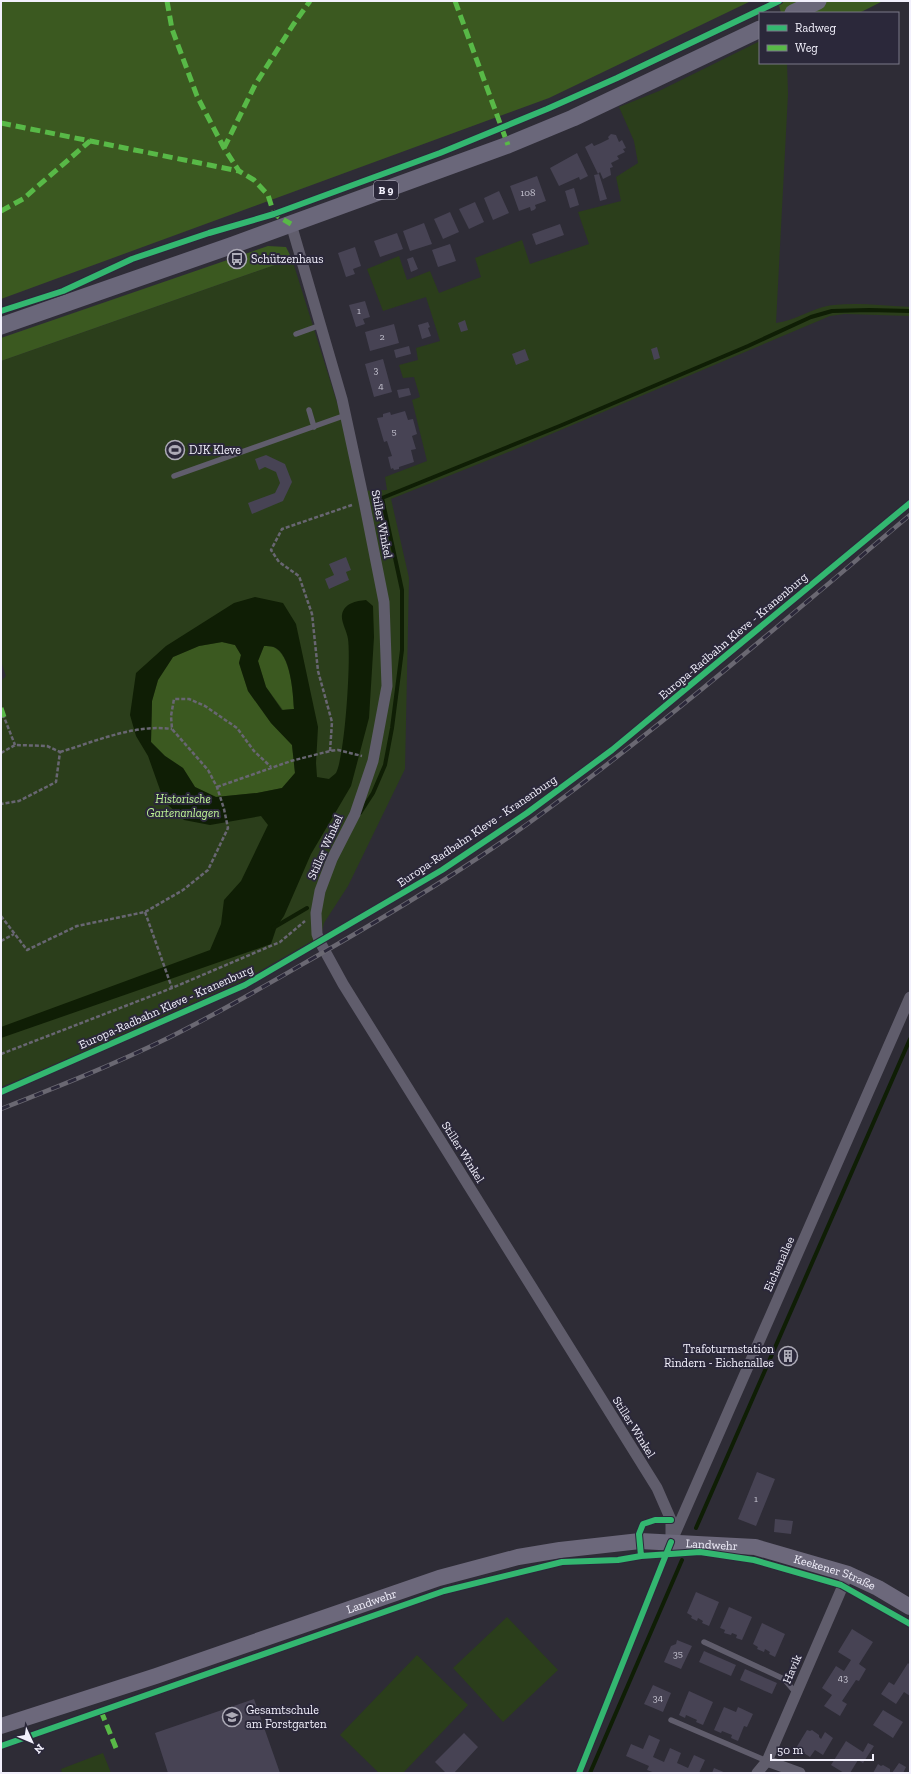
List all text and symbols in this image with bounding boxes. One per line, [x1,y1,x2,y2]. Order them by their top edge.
legend [759,12,899,64]
text: Radweg [795,21,836,35]
text: Weg [795,41,818,55]
road number: B 9 [374,181,398,199]
house number: 108 [521,187,536,199]
bus stop icon: Schützenhaus [226,248,248,270]
place label: Schützenhaus [251,252,323,266]
house number: 1 [357,305,361,317]
house number: 2 [379,331,385,343]
house number: 3 [374,364,379,376]
house number: 4 [378,380,384,392]
house number: 5 [391,426,397,438]
sports icon: DJK Kleve [164,439,186,461]
place label: DJK Kleve [189,443,241,457]
street label: Stiller Winkel [368,489,396,559]
street label: Europa-Radbahn Kleve - Kranenburg [656,569,810,702]
street label: Europa-Radbahn Kleve - Kranenburg [394,772,560,890]
park label: Historische Gartenanlagen [147,792,219,820]
street label: Stiller Winkel [304,812,346,882]
street label: Europa-Radbahn Kleve - Kranenburg [77,962,256,1052]
street label: Stiller Winkel [439,1119,487,1185]
street label: Eichenallee [761,1234,797,1294]
place label: Trafoturmstation Rindern - Eichenallee [664,1342,774,1370]
building icon: Trafoturmstation Rindern - Eichenallee [777,1345,799,1367]
street label: Stiller Winkel [610,1394,658,1460]
house number: 1 [754,1493,758,1505]
street label: Landwehr [685,1536,738,1553]
street label: Keekener Straße [792,1552,878,1593]
street label: Landwehr [345,1586,399,1617]
house number: 35 [673,1648,683,1660]
street label: Havik [780,1652,805,1686]
house number: 43 [838,1672,848,1684]
house number: 34 [653,1692,664,1704]
place label: Gesamtschule am Forstgarten [246,1703,327,1731]
school or university icon: Gesamtschule am Forstgarten [221,1706,243,1728]
north arrow [12,1722,52,1762]
scale bar [771,1736,873,1762]
text: N [31,1741,46,1757]
text: 50 m [777,1743,804,1757]

